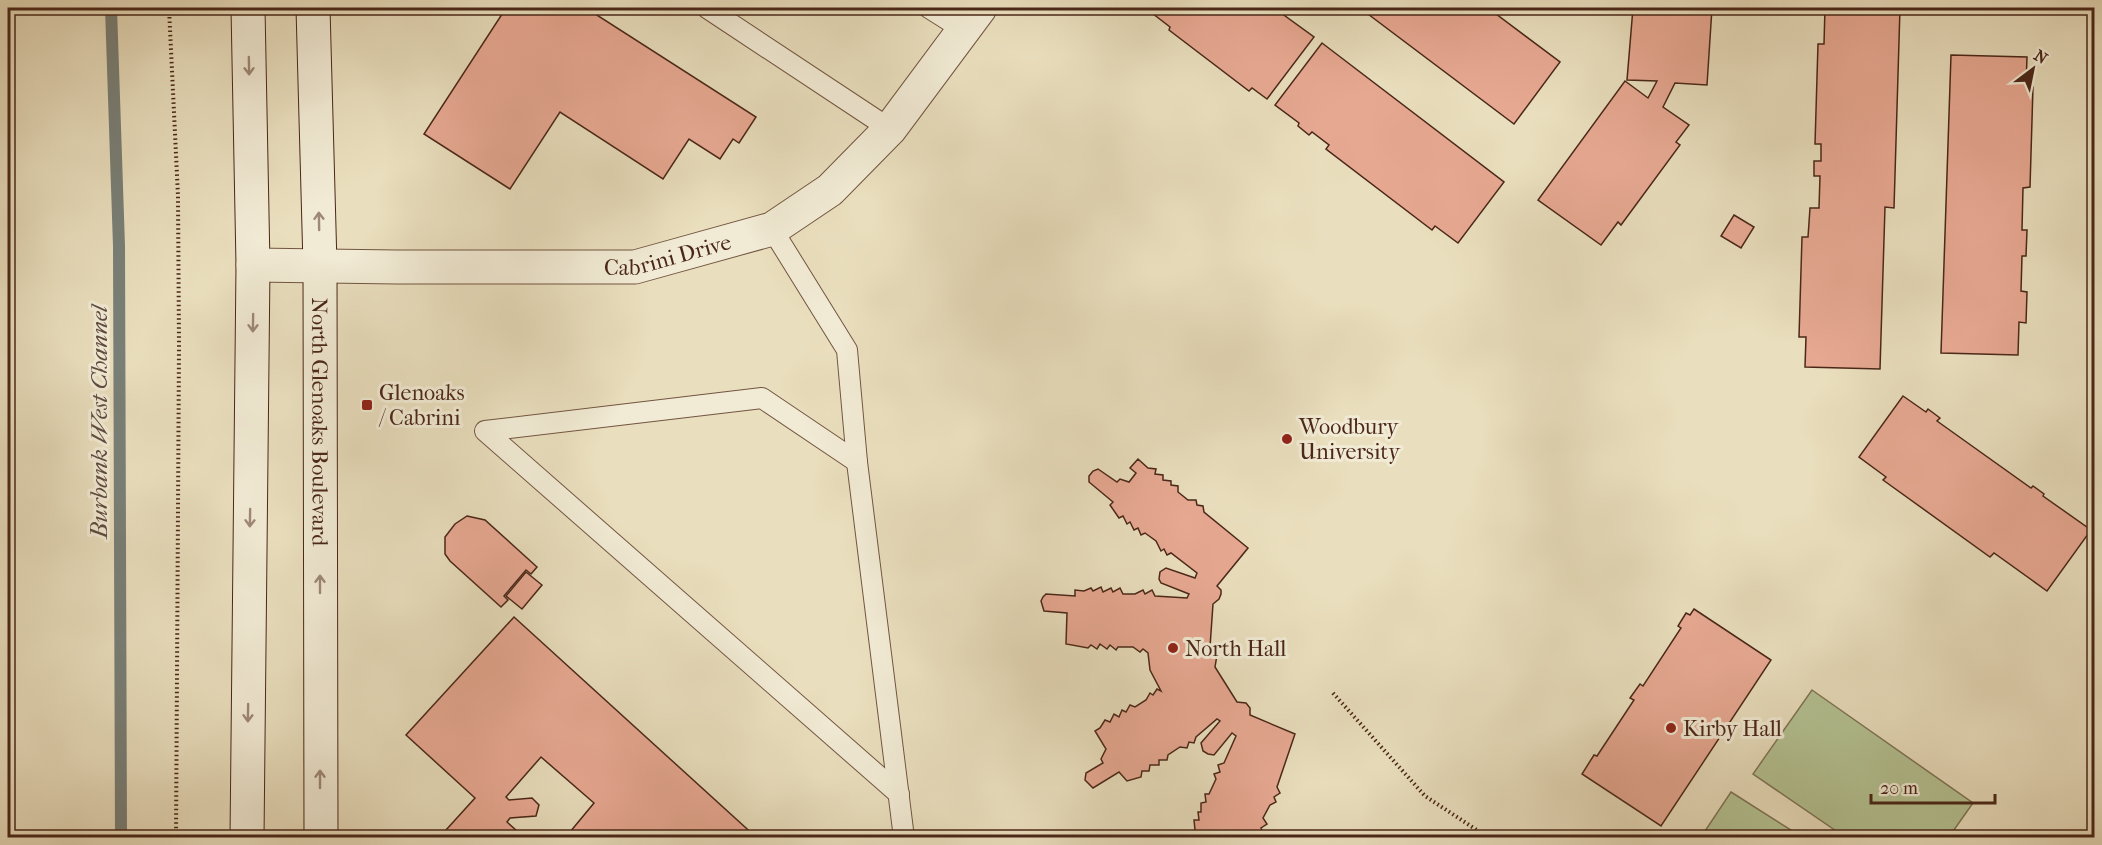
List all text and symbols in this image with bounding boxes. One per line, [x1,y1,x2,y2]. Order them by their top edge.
north arrow [2003,39,2063,99]
text: N [2031,45,2052,68]
one-way arrow [243,55,255,75]
one-way arrow [313,212,325,232]
street label: Cabrini Drive [604,229,734,281]
street label: North Glenoaks Boulevard [306,298,332,547]
water label: Burbank West Channel [85,302,113,540]
one-way arrow [247,313,258,333]
place label: Glenoaks / Cabrini [378,380,465,431]
marker: Glenoaks / Cabrini [360,398,374,412]
place label: Woodbury University [1298,414,1401,465]
marker: Woodbury University [1280,432,1294,446]
one-way arrow [245,508,256,528]
one-way arrow [314,575,326,595]
place label: North Hall [1185,636,1286,662]
marker: North Hall [1166,641,1180,655]
one-way arrow [243,703,254,723]
place label: Kirby Hall [1683,716,1782,742]
marker: Kirby Hall [1664,721,1678,735]
scale bar [1871,767,1996,805]
one-way arrow [314,770,326,790]
text: 20 m [1880,778,1918,799]

